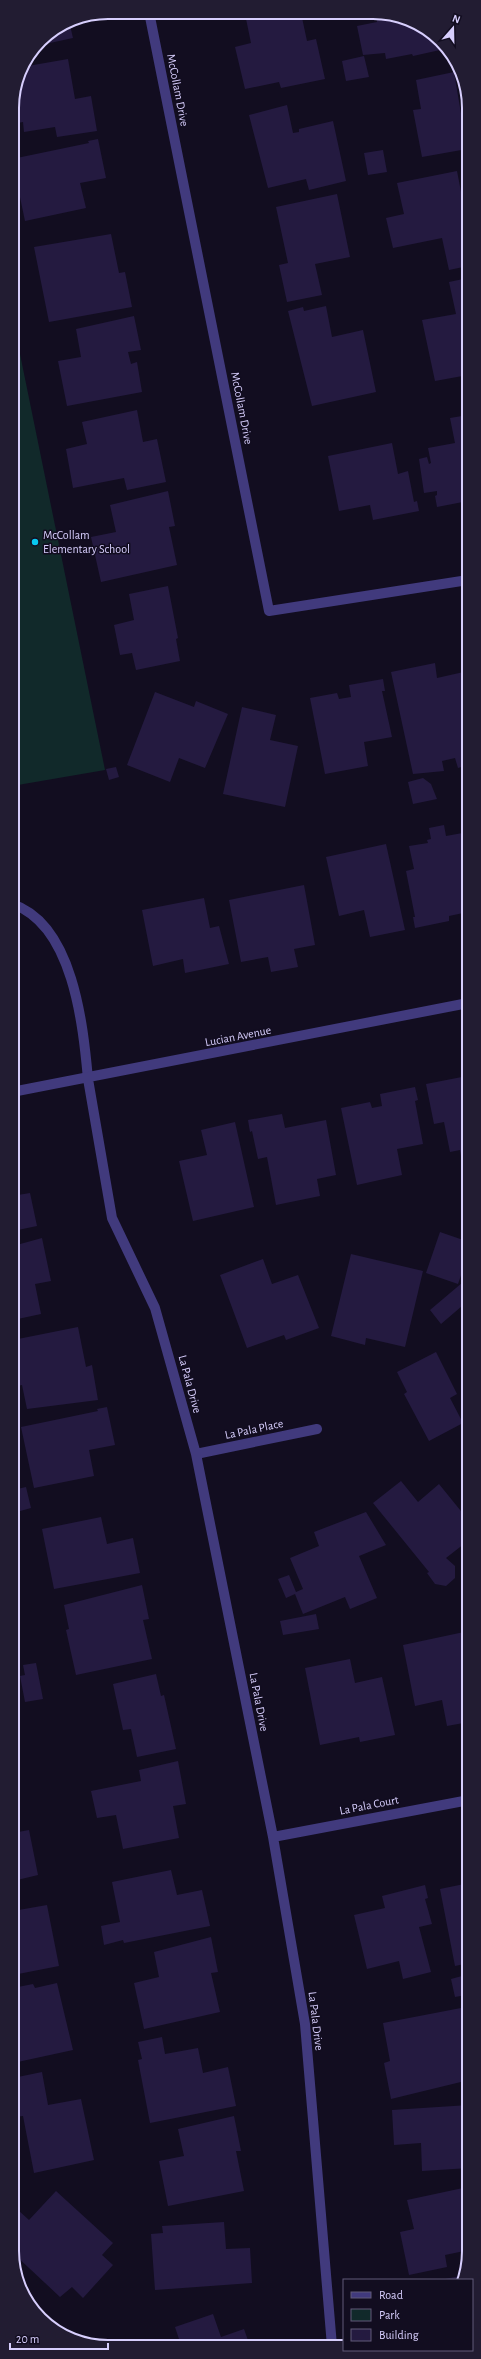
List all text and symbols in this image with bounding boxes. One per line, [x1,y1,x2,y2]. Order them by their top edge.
north arrow [433,8,473,48]
text: N [451,13,462,26]
street label: McCollam Drive [165,53,191,127]
street label: McCollam Drive [229,371,255,445]
place label: McCollam Elementary School [43,529,130,556]
marker: McCollam Elementary School [30,537,40,547]
street label: Lucian Avenue [204,1024,272,1048]
street label: La Pala Drive [177,1354,203,1414]
street label: La Pala Place [224,1417,284,1441]
street label: La Pala Drive [247,1672,271,1732]
street label: La Pala Court [338,1793,400,1817]
street label: La Pala Drive [306,1991,326,2051]
legend [343,2279,473,2351]
text: Road [379,2289,403,2301]
text: Park [379,2309,400,2321]
scale bar [10,2325,108,2351]
text: Building [379,2329,419,2341]
text: 20 m [16,2333,39,2345]

